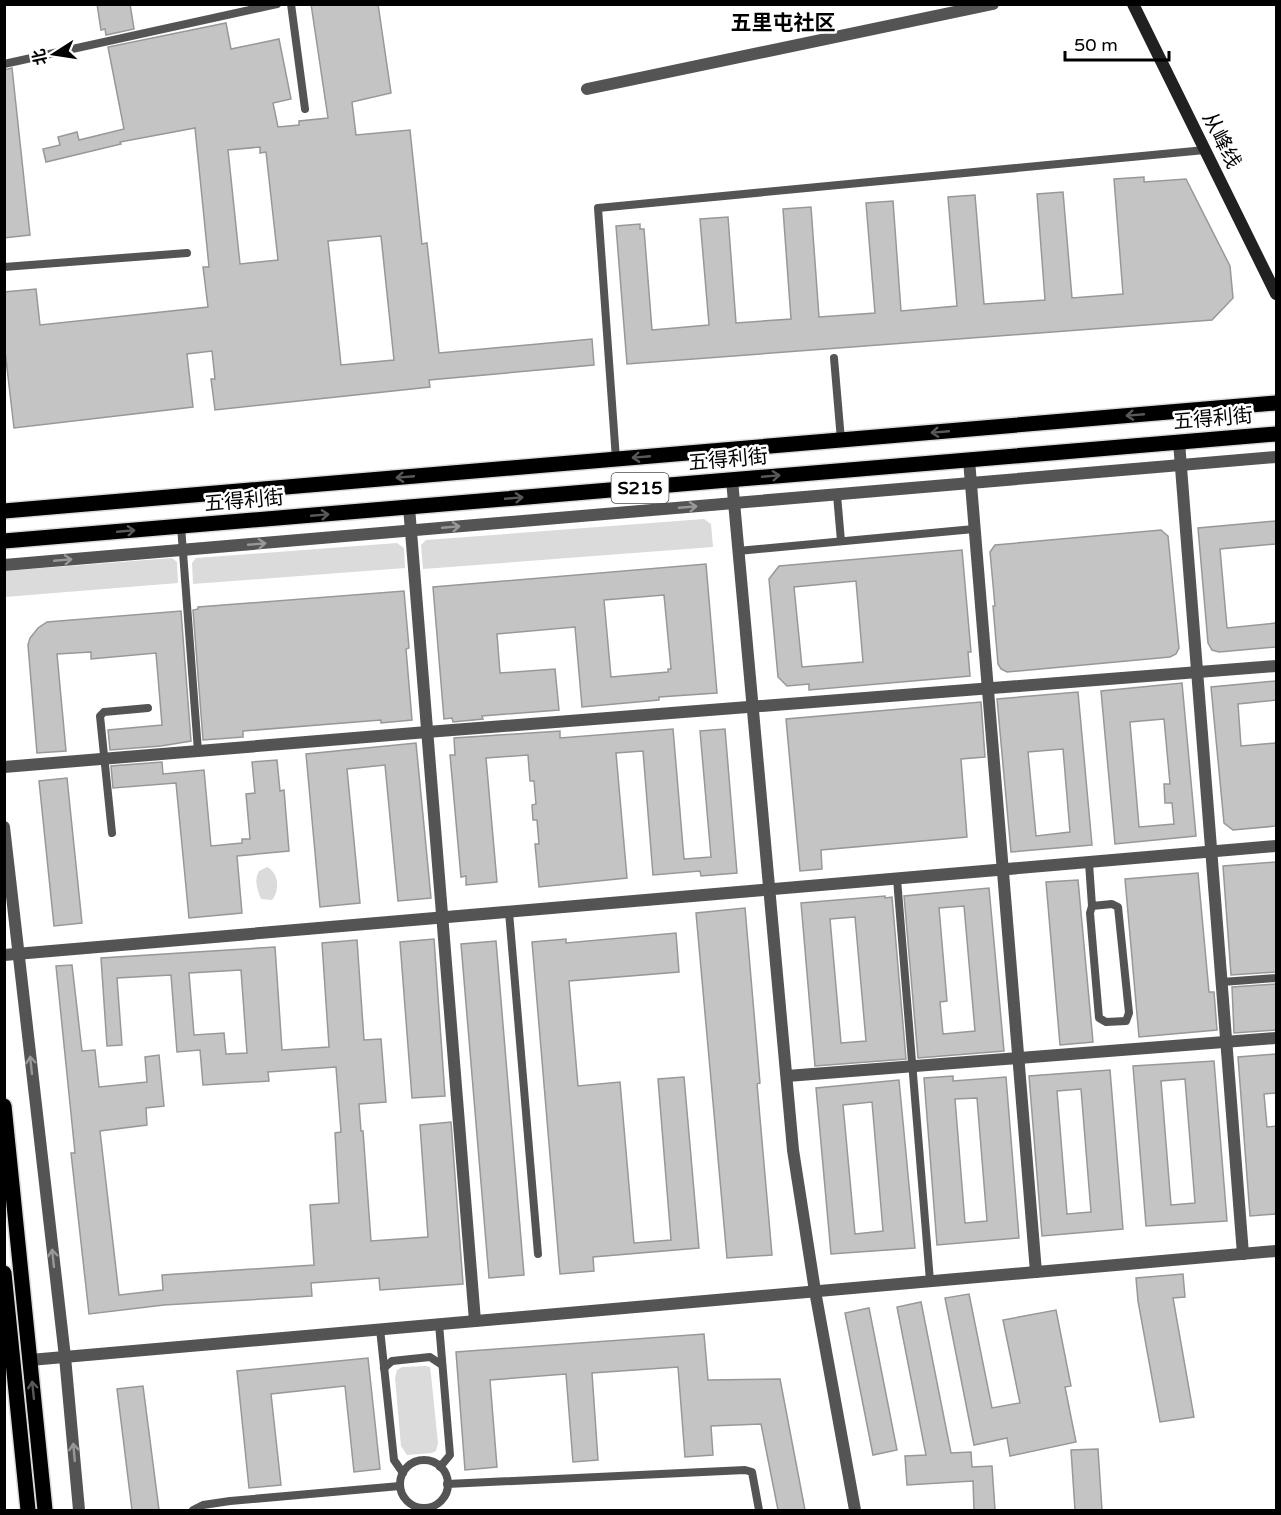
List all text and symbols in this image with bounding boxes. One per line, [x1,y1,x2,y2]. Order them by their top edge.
district label: 五里屯社区 [731,11,836,36]
north arrow [24,24,84,84]
scale bar [1065,24,1168,62]
text: 50 m [1074,34,1118,56]
text: 北 [29,47,52,67]
street label: 从峰线 [1197,108,1245,173]
street label: 五得利街 [1172,404,1254,434]
one-way arrow [1125,410,1145,421]
one-way arrow [931,426,951,437]
street label: 五得利街 [687,445,769,475]
one-way arrow [632,452,652,463]
one-way arrow [761,471,781,482]
one-way arrow [396,472,416,483]
road number: S215 [612,473,668,503]
street label: 五得利街 [203,486,285,516]
one-way arrow [504,492,524,503]
one-way arrow [677,502,697,513]
one-way arrow [309,509,329,520]
one-way arrow [441,521,461,532]
one-way arrow [115,525,135,536]
one-way arrow [247,538,267,549]
one-way arrow [52,554,72,565]
one-way arrow [26,1055,37,1075]
one-way arrow [48,1249,59,1269]
one-way arrow [27,1380,38,1400]
one-way arrow [68,1443,79,1463]

